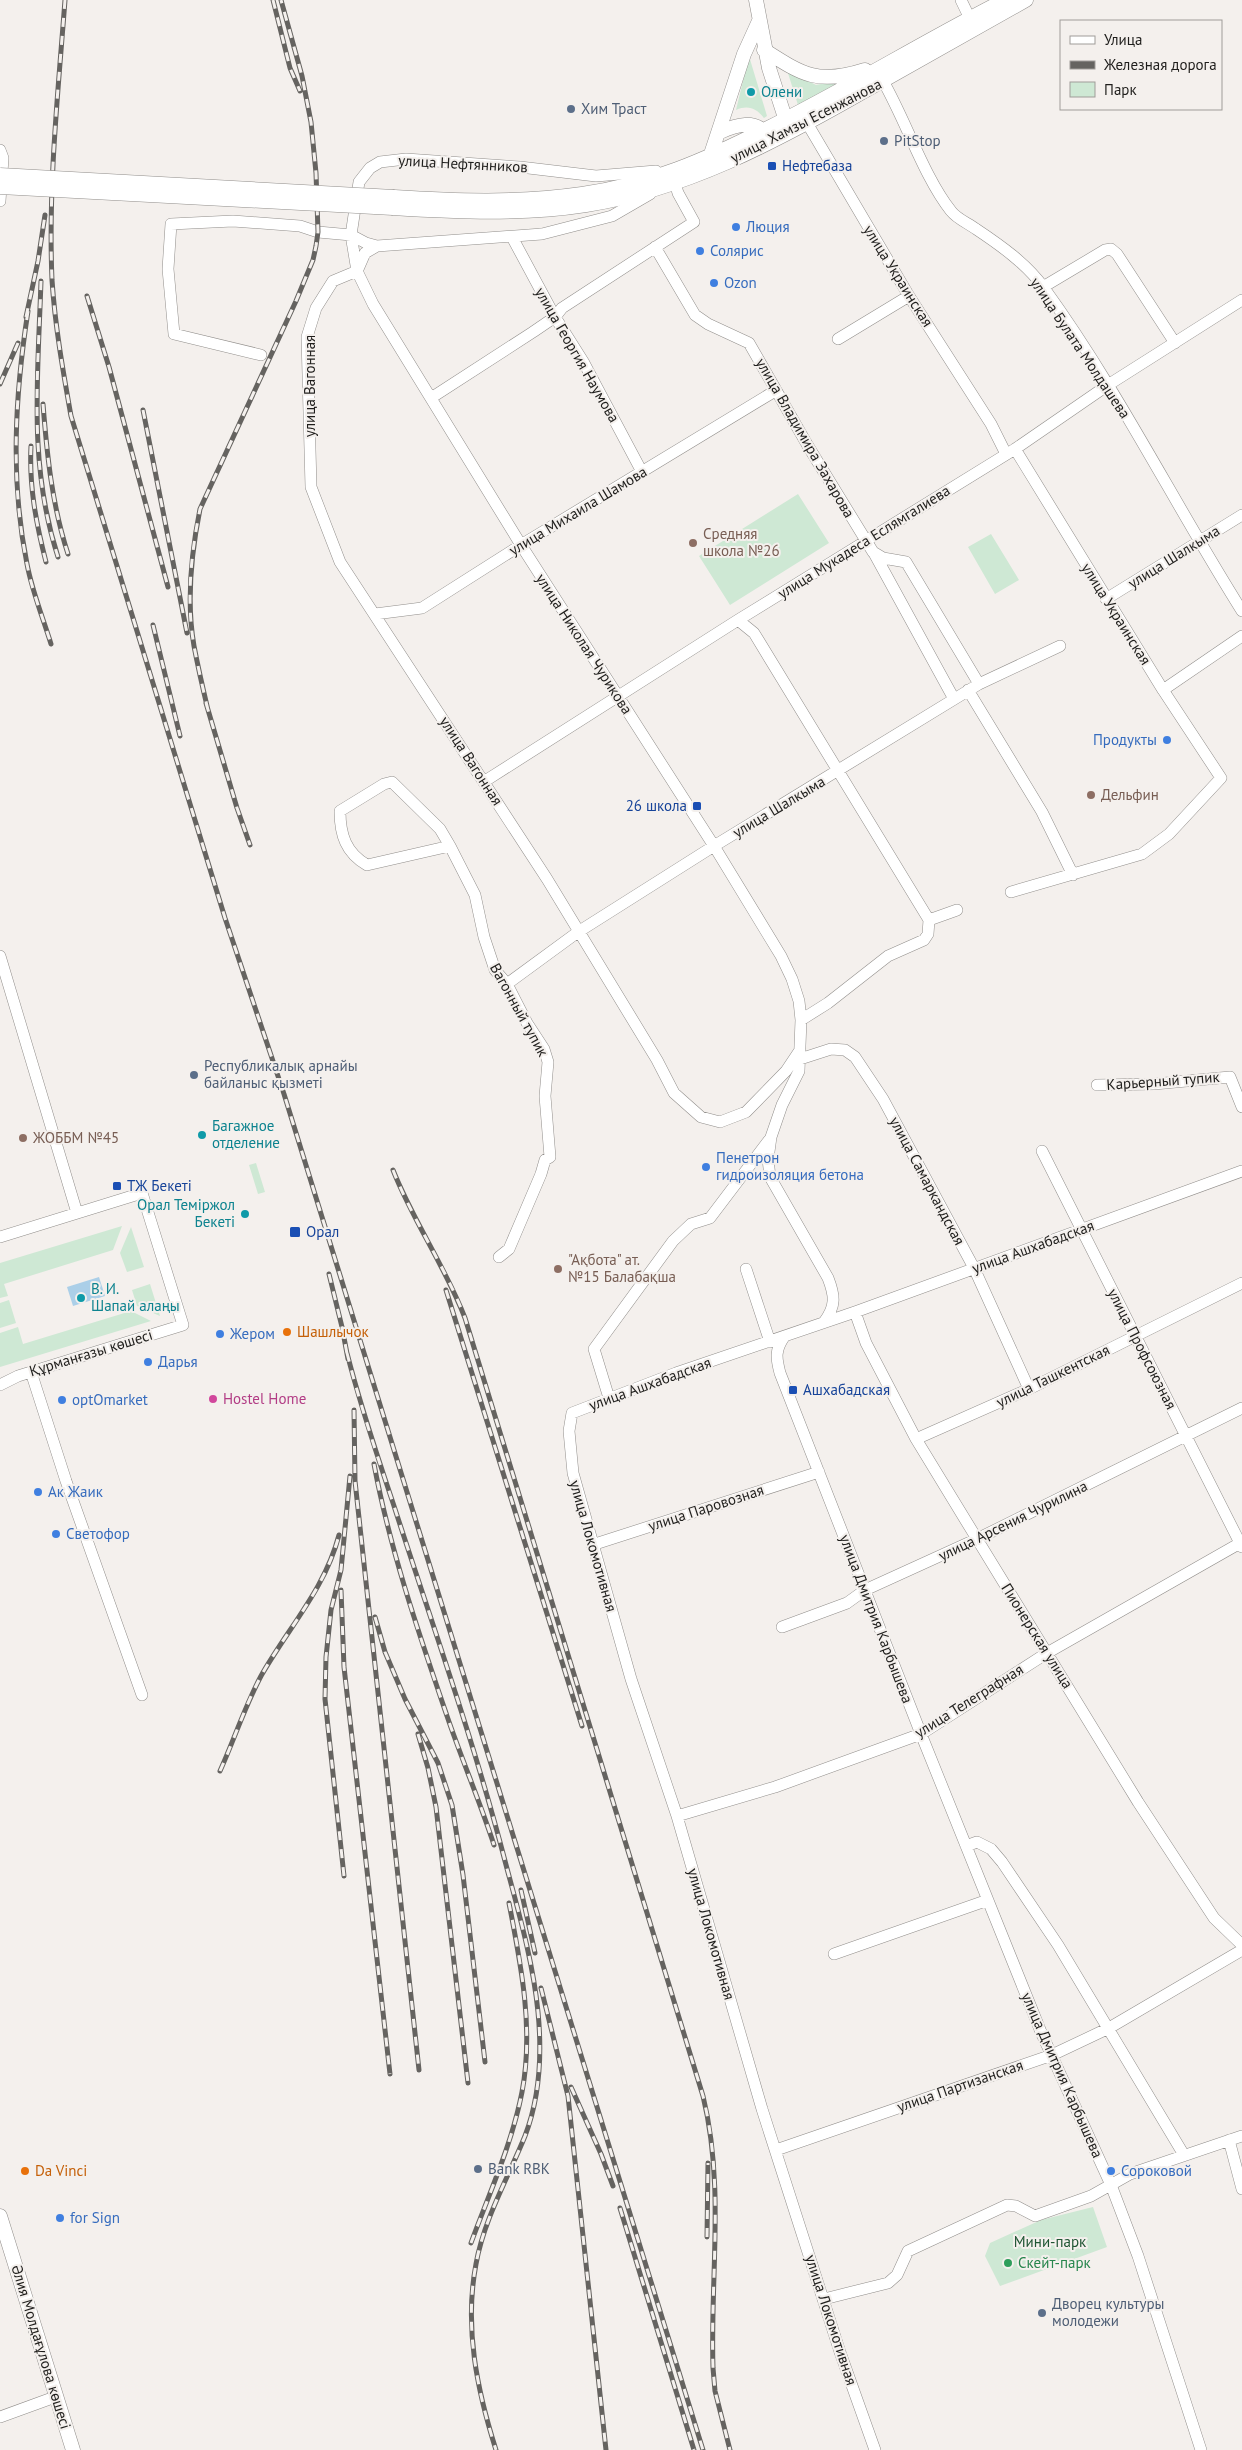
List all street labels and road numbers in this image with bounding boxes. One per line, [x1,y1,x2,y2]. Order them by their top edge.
street label: улица Хамзы Есенжанова [727,74,885,167]
street label: улица Нефтянников [398,151,528,176]
street label: улица Украинская [859,221,937,330]
street label: улица Булата Молдашева [1026,274,1135,422]
street label: улица Георгия Наумова [531,284,624,426]
street label: улица Вагонная [300,335,319,437]
street label: улица Владимира Захарова [752,354,859,521]
street label: улица Михаила Шамова [505,462,650,559]
street label: улица Мукадеса Еслямгалиева [774,481,954,603]
street label: улица Шалкыма [1124,521,1223,592]
street label: улица Украинская [1077,559,1155,668]
street label: улица Николая Чурикова [532,570,637,718]
street label: улица Вагонная [436,713,507,809]
street label: улица Шалкыма [729,772,828,842]
street label: Вагонный тупик [486,960,553,1060]
street label: Карьерный тупик [1106,1067,1221,1094]
street label: улица Самаркандская [886,1113,969,1248]
street label: улица Ашхабадская [969,1216,1097,1277]
street label: улица Профсоюзная [1104,1285,1181,1412]
street label: Құрманғазы көшесі [27,1325,155,1380]
street label: улица Ташкентская [993,1340,1113,1411]
street label: улица Ашхабадская [586,1353,714,1414]
street label: улица Арсения Чурилина [935,1476,1091,1565]
street label: улица Локомотивная [566,1478,621,1614]
street label: улица Паровозная [646,1480,766,1535]
street label: улица Дмитрия Карбышева [835,1532,917,1706]
street label: Пионерская улица [997,1580,1077,1692]
street label: улица Телеграфная [911,1660,1027,1742]
street label: улица Локомотивная [684,1866,739,2002]
street label: улица Дмитрия Карбышева [1017,1989,1108,2161]
street label: улица Партизанская [894,2055,1025,2116]
street label: улица Локомотивная [801,2252,862,2388]
street label: Әлия Молдағұлова көшесі [7,2262,76,2431]

